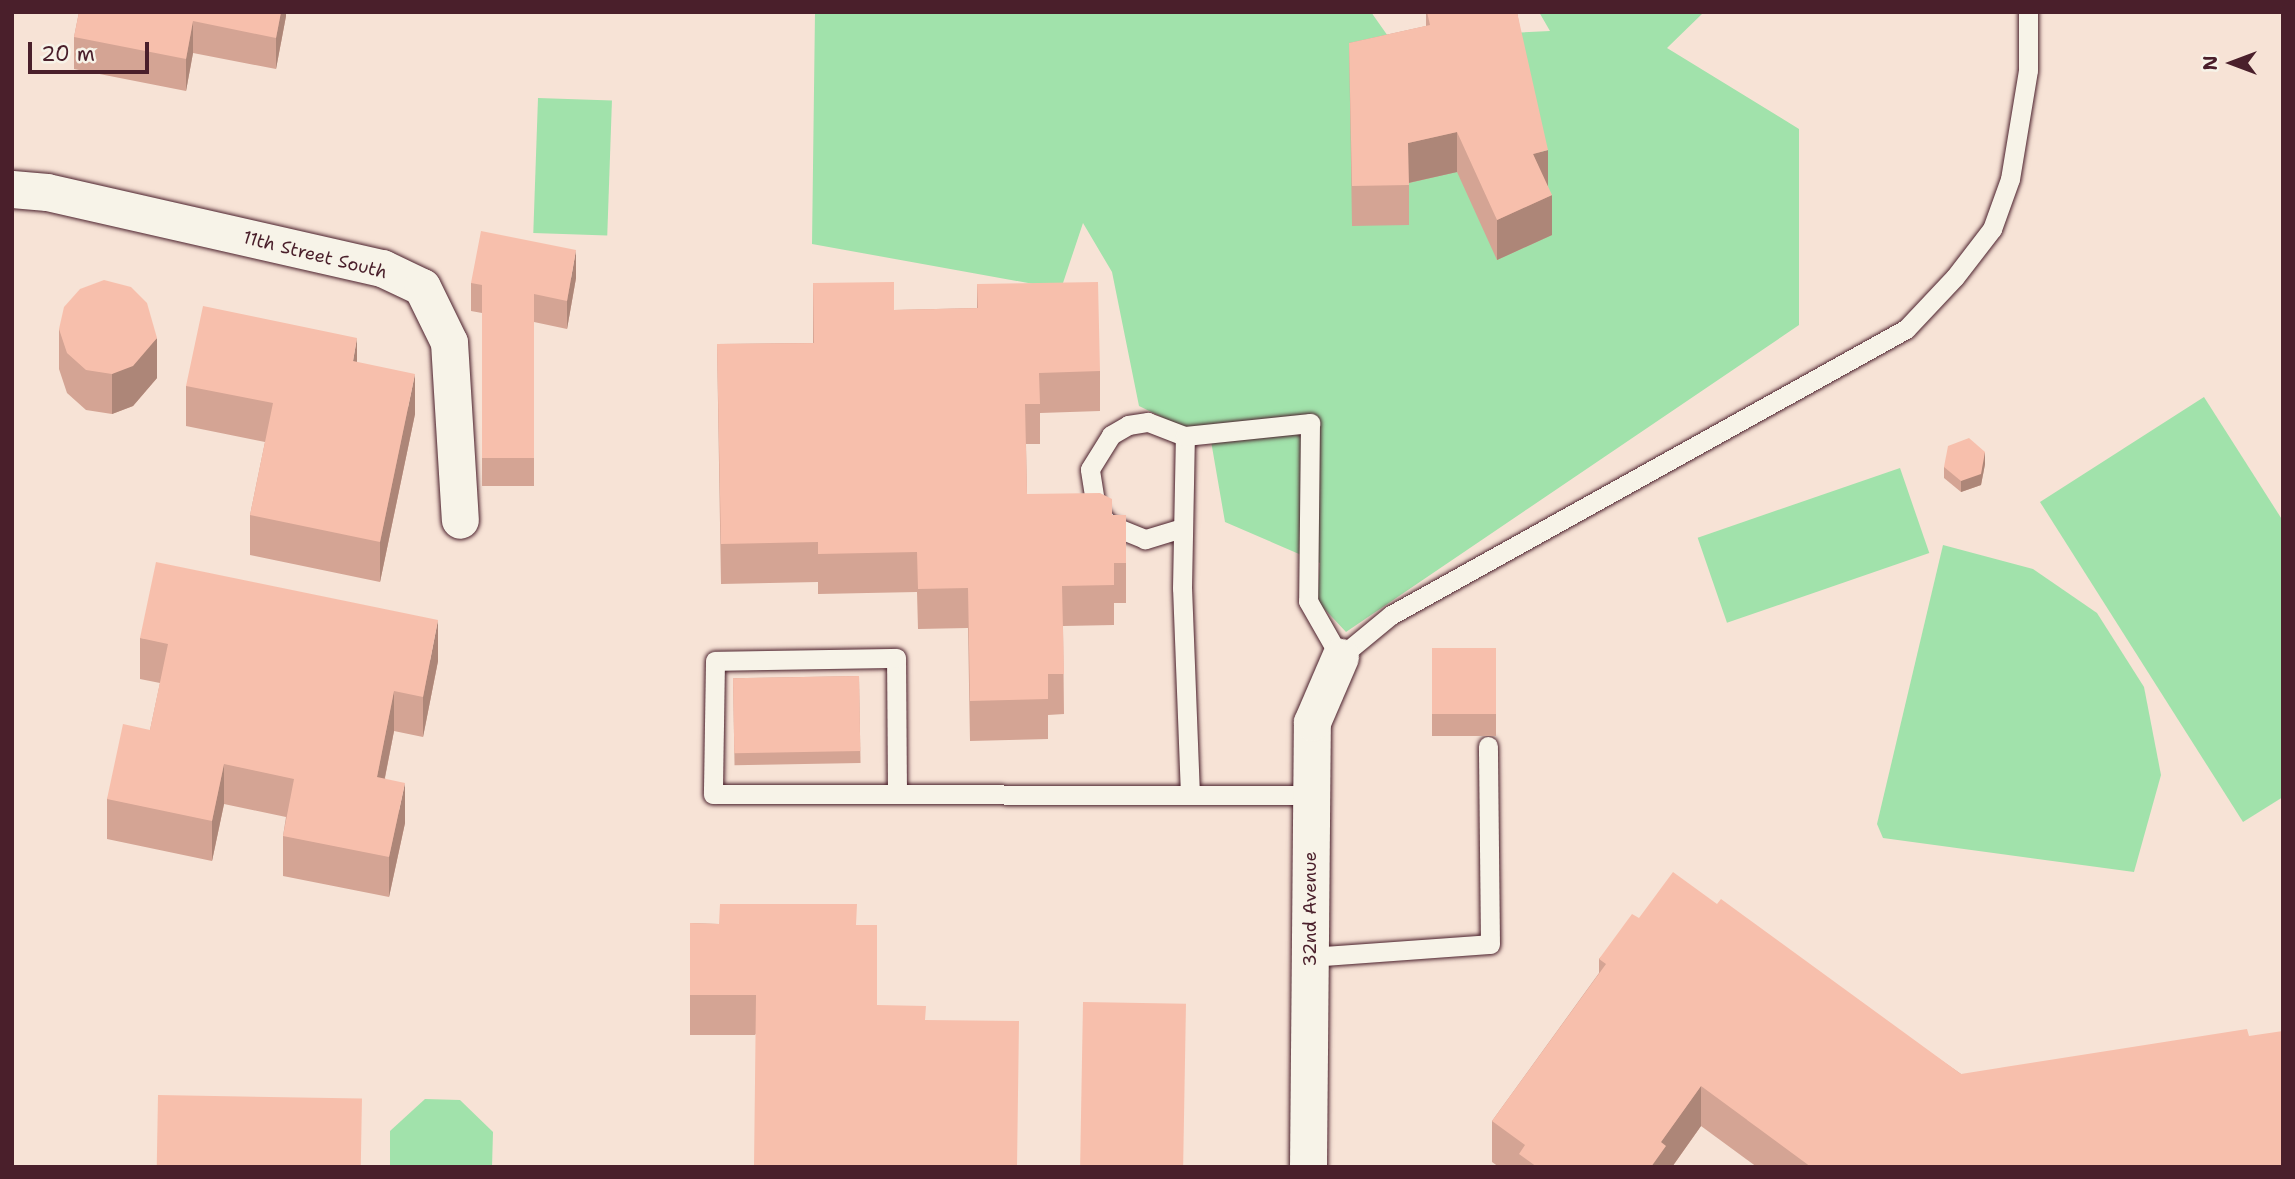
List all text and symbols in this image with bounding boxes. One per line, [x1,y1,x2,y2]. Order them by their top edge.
scale bar [32,28,152,72]
north arrow [2197,28,2267,98]
text: 20 m [41,40,95,68]
text: N [2198,55,2223,71]
street label: 11th Street South [241,227,389,283]
street label: 32nd Avenue [1299,851,1321,967]

